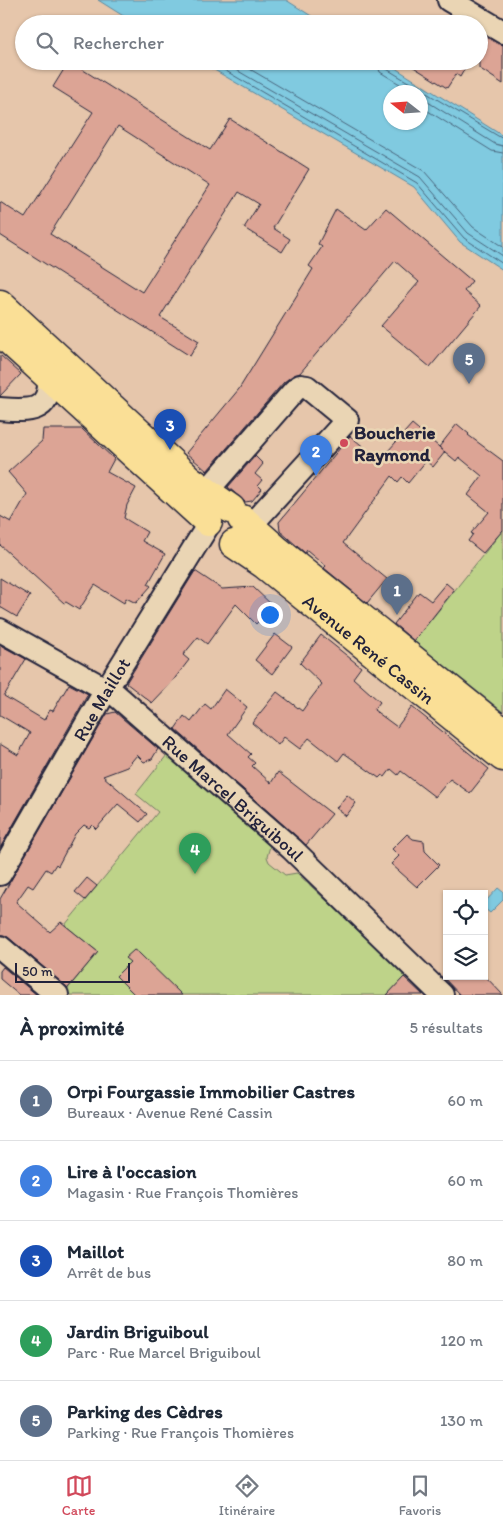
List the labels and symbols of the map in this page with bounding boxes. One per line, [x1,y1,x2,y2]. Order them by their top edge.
north arrow [383,85,428,130]
pin: 5 [453,343,485,384]
pin: 3 [154,409,186,450]
place label: Boucherie Raymond [354,421,436,466]
pin: 2 [300,435,332,476]
marker: Boucherie Raymond [338,437,350,449]
pin: 1 [381,574,413,615]
street label: Avenue René Cassin [298,589,440,709]
your location [257,602,283,628]
street label: Rue Maillot [68,653,135,745]
street label: Rue Marcel Briguiboul [158,730,309,866]
pin: 4 [179,833,211,874]
scale bar [15,960,130,983]

